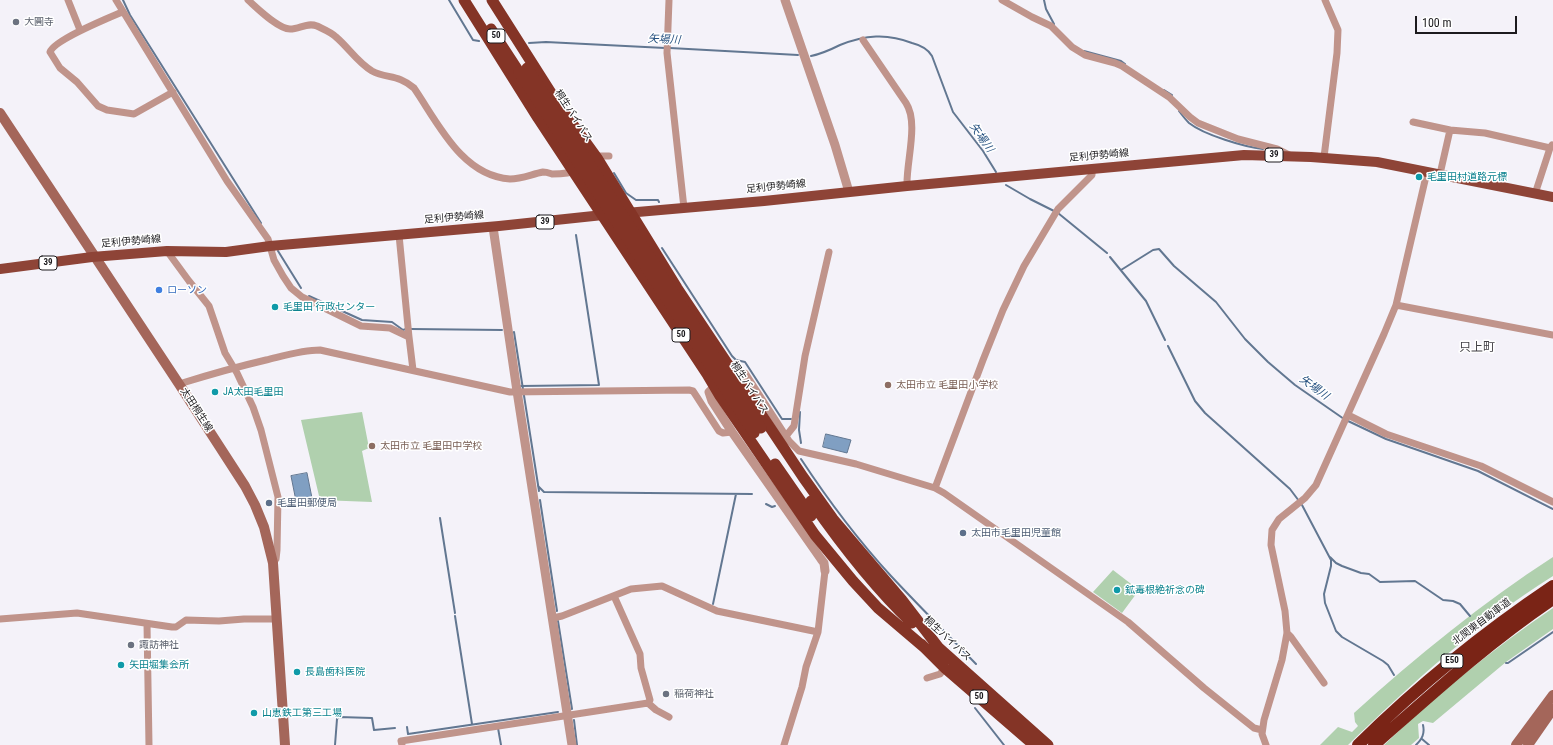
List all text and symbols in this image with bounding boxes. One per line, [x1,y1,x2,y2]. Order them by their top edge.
scale bar [1417,8,1519,34]
place label: 大圓寺 [24,16,54,28]
text: 100 m [1422,16,1452,30]
marker: 大圓寺 [11,17,21,27]
road number: 50 [487,29,505,43]
water label: 矢場川 [647,33,681,47]
street label: 桐生バイパス [552,88,594,144]
water label: 矢場川 [966,121,996,155]
street label: 足利伊勢崎線 [1069,147,1129,165]
road number: 39 [1265,148,1283,162]
place label: 毛里田村道路元標 [1427,171,1507,183]
marker: 毛里田村道路元標 [1414,172,1424,182]
street label: 足利伊勢崎線 [746,178,806,196]
street label: 足利伊勢崎線 [424,209,484,227]
road number: 39 [536,215,554,229]
street label: 足利伊勢崎線 [101,233,161,251]
road number: 39 [39,256,57,270]
place label: ローソン [167,284,207,296]
marker: ローソン [154,285,164,295]
place label: 毛里田 行政センター [283,301,375,313]
marker: 毛里田 行政センター [270,302,280,312]
road number: 50 [672,328,690,342]
district label: 只上町 [1459,341,1495,355]
street label: 桐生バイパス [728,360,770,416]
water label: 矢場川 [1297,373,1331,403]
place label: 太田市立 毛里田小学校 [896,379,998,391]
marker: 太田市立 毛里田小学校 [883,380,893,390]
street label: 太田桐生線 [177,386,215,434]
place label: JA太田毛里田 [223,386,283,398]
marker: JA太田毛里田 [210,387,220,397]
place label: 太田市立 毛里田中学校 [380,440,482,452]
marker: 太田市立 毛里田中学校 [367,441,377,451]
place label: 毛里田郵便局 [277,497,337,509]
marker: 毛里田郵便局 [264,498,274,508]
place label: 太田市毛里田児童館 [971,527,1061,539]
marker: 太田市毛里田児童館 [958,528,968,538]
place label: 鉱毒根絶祈念の碑 [1125,584,1205,596]
marker: 鉱毒根絶祈念の碑 [1112,585,1122,595]
street label: 北関東自動車道 [1450,596,1514,648]
street label: 桐生バイパス [921,614,973,664]
place label: 諏訪神社 [139,639,179,651]
marker: 諏訪神社 [126,640,136,650]
road number: E50 [1441,654,1463,668]
place label: 矢田堀集会所 [129,659,189,671]
marker: 矢田堀集会所 [116,660,126,670]
place label: 長島歯科医院 [305,666,365,678]
marker: 長島歯科医院 [292,667,302,677]
place label: 稲荷神社 [674,688,714,700]
marker: 稲荷神社 [661,689,671,699]
road number: 50 [970,690,988,704]
place label: 山恵鉄工第三工場 [262,707,342,719]
marker: 山恵鉄工第三工場 [249,708,259,718]

